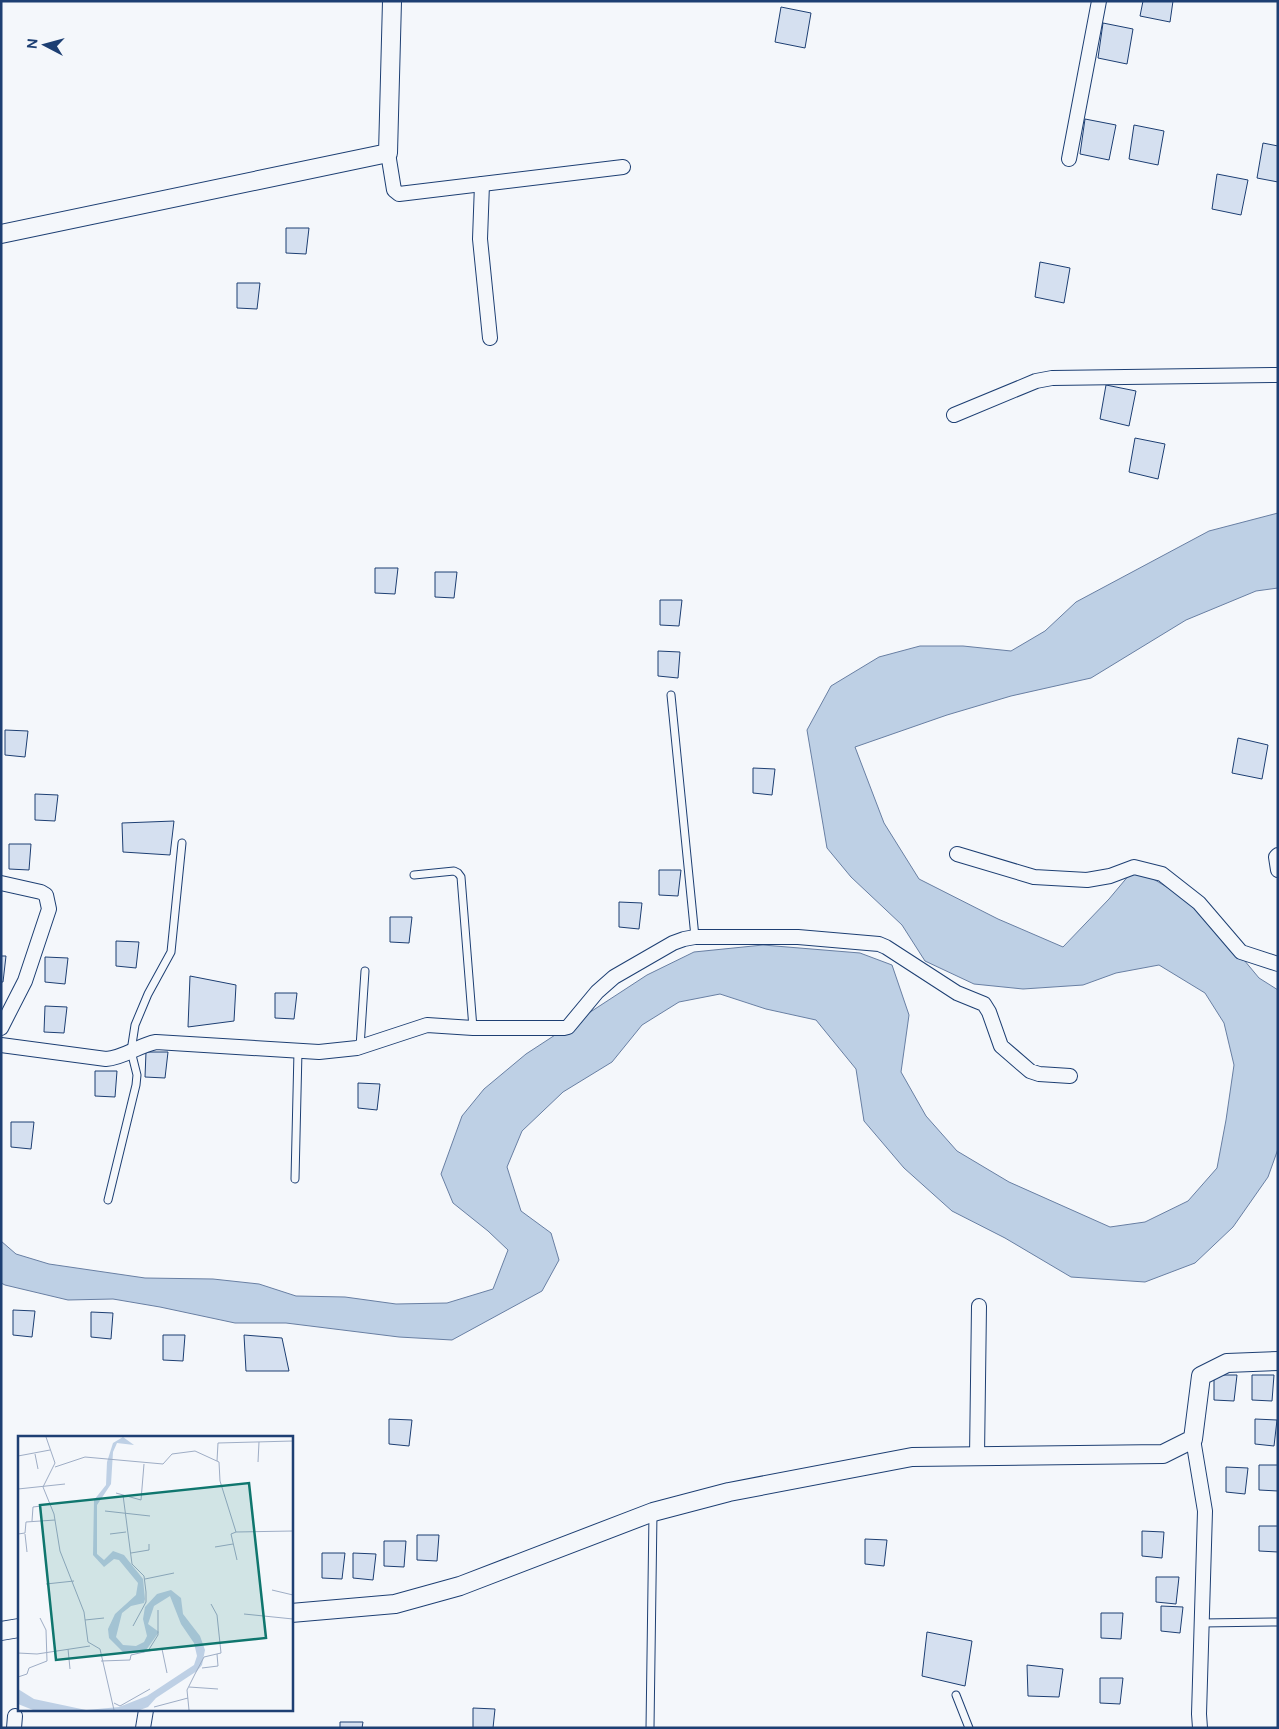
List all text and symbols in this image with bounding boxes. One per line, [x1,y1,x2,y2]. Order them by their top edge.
north arrow [20,20,70,70]
text: N [23,38,42,50]
inset map [18,1436,292,1712]

